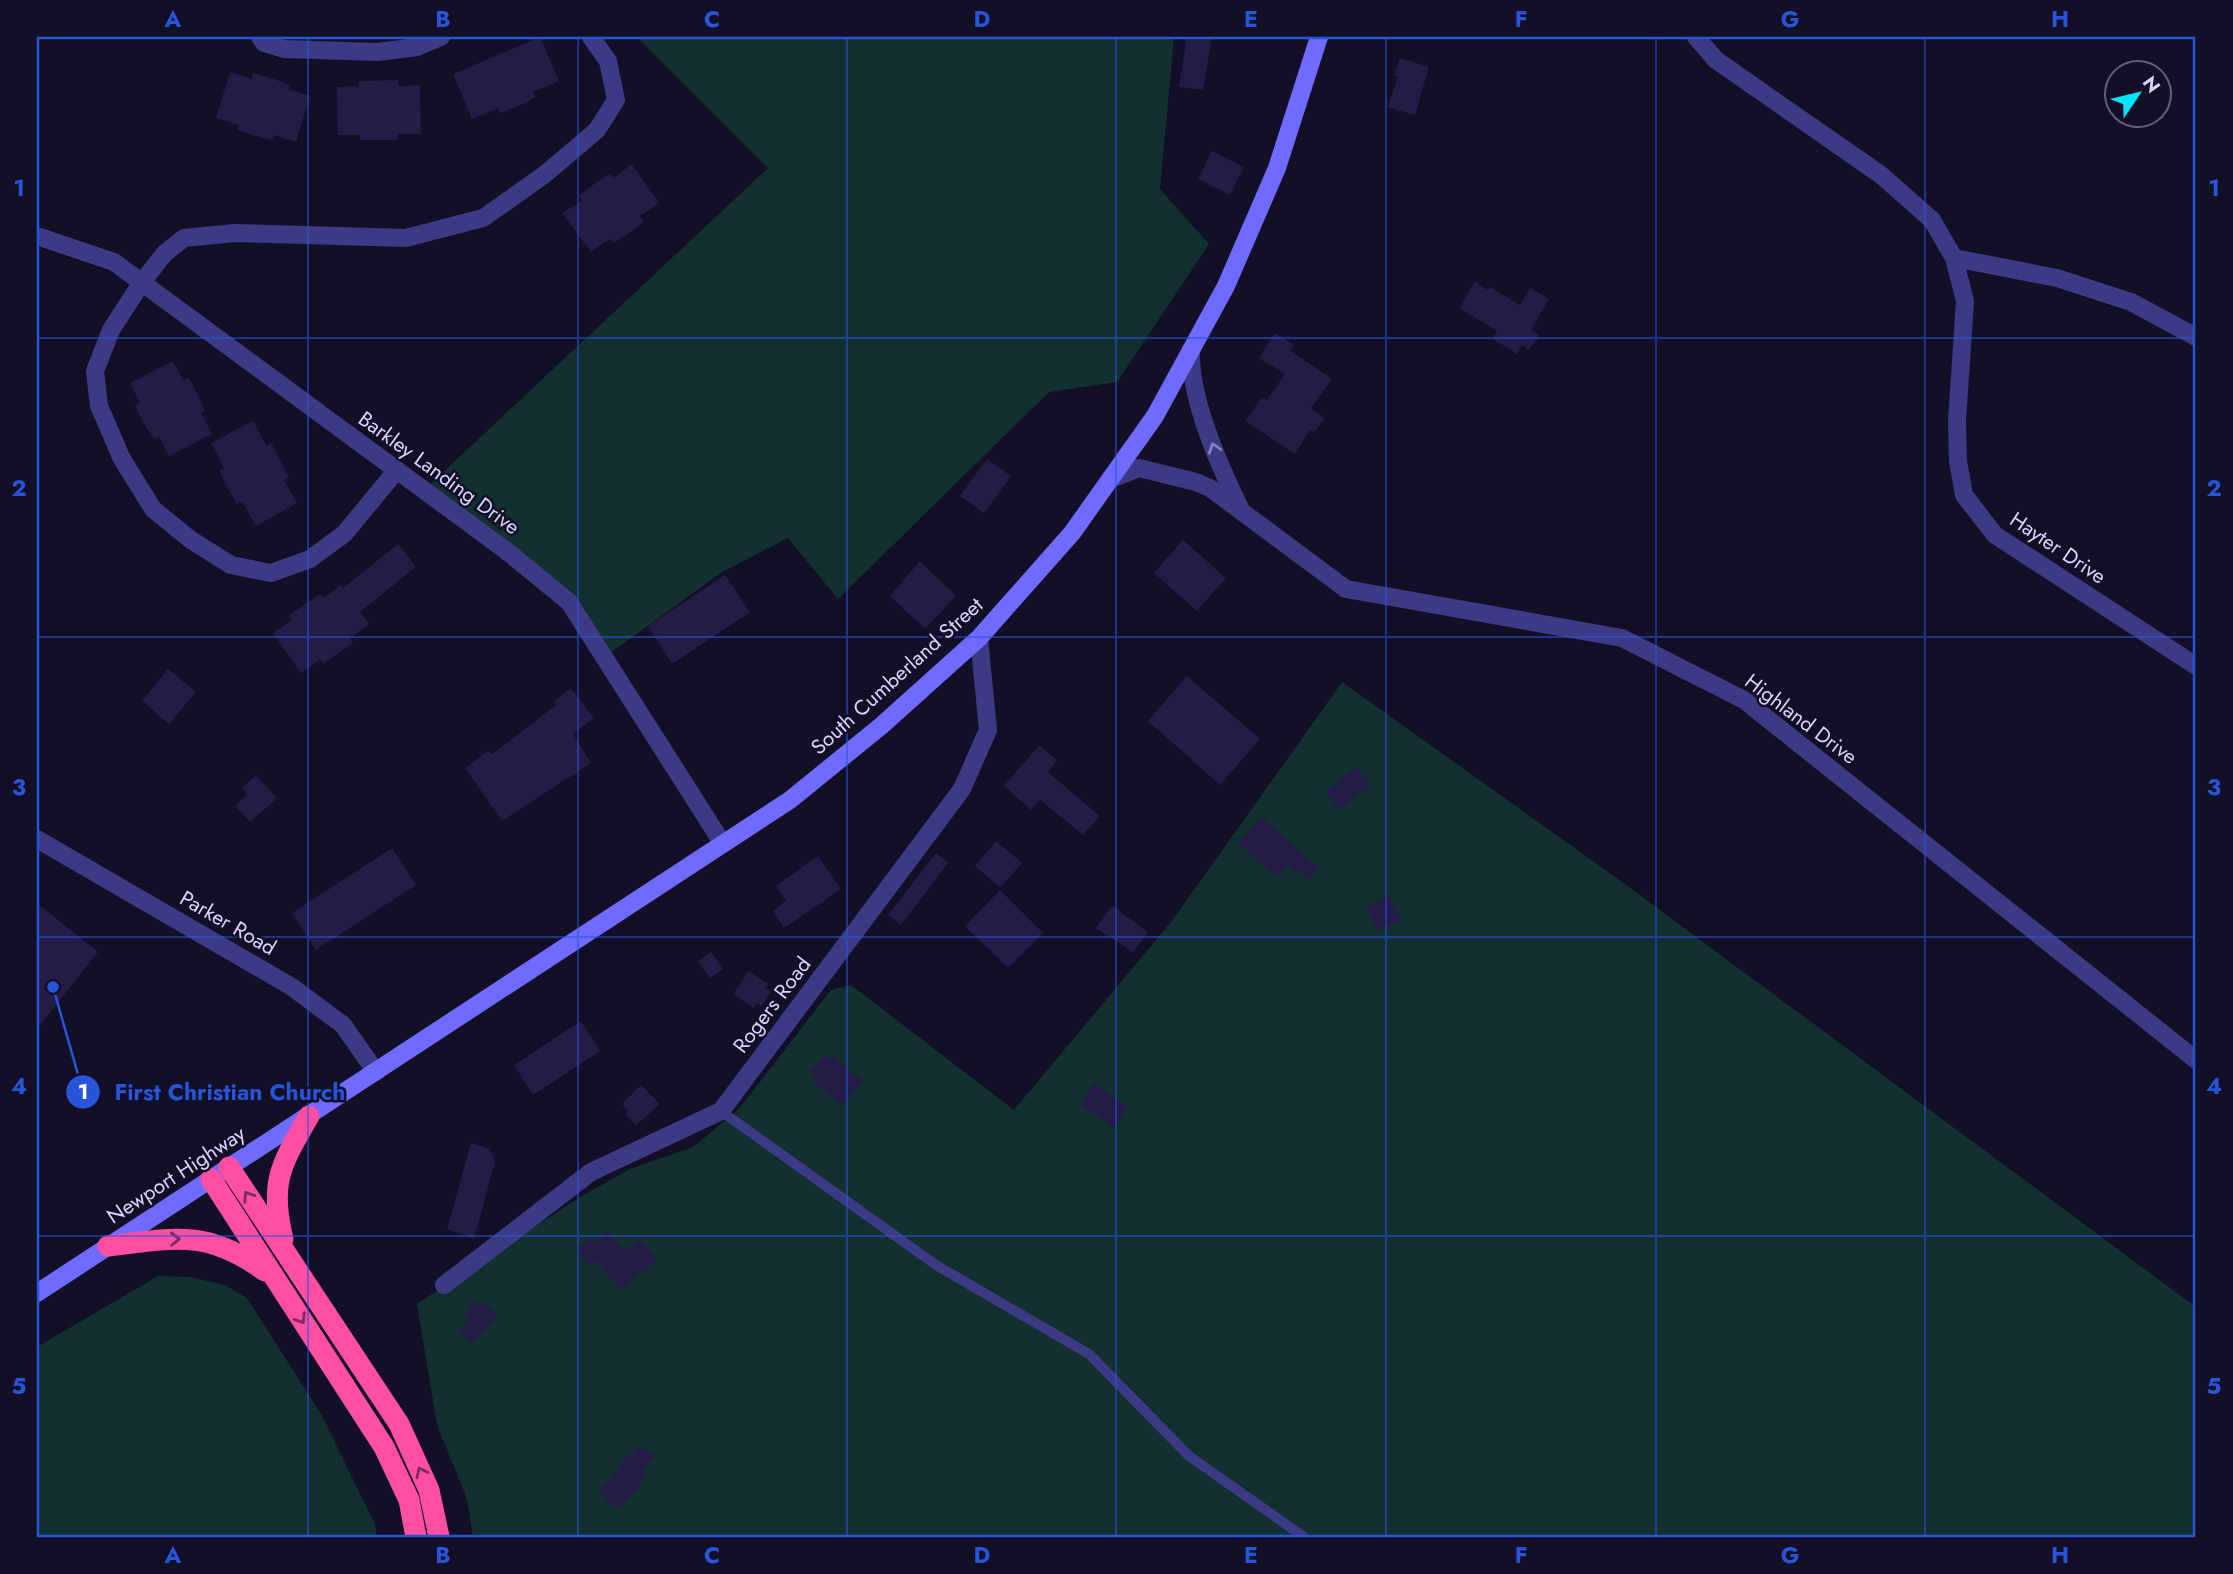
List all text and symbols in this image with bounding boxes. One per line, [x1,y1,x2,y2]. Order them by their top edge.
text: A [164,2,182,36]
text: B [435,2,451,36]
text: C [704,2,720,36]
text: D [974,2,991,36]
text: E [1244,2,1258,36]
text: F [1515,2,1527,36]
text: G [1781,2,1799,36]
text: H [2051,2,2069,36]
north arrow [2104,60,2174,130]
text: N [2136,71,2167,98]
text: 1 [13,171,25,205]
text: 1 [2208,171,2220,205]
street label: Barkley Landing Drive [352,404,526,542]
one-way arrow [1208,443,1222,455]
text: 2 [11,471,27,505]
text: 2 [2206,471,2222,505]
street label: Hayter Drive [2004,505,2112,591]
street label: South Cumberland Street [804,590,990,762]
street label: Highland Drive [1738,667,1864,772]
text: 3 [12,770,26,804]
text: 3 [2207,770,2221,804]
street label: Parker Road [174,883,282,963]
street label: Rogers Road [726,951,818,1059]
text: 4 [11,1069,27,1103]
text: 4 [2206,1069,2222,1103]
callout: First Christian Church [65,1070,359,1114]
text: First Christian Church [115,1075,345,1109]
text: 1 [78,1077,88,1107]
street label: Newport Highway [101,1118,252,1231]
one-way arrow [244,1191,257,1204]
one-way arrow [170,1232,181,1247]
one-way arrow [293,1311,306,1324]
text: 5 [12,1369,26,1403]
text: 5 [2207,1369,2221,1403]
one-way arrow [415,1467,429,1479]
text: A [164,1538,182,1572]
text: B [435,1538,451,1572]
text: C [704,1538,720,1572]
text: D [974,1538,991,1572]
text: E [1244,1538,1258,1572]
text: F [1515,1538,1527,1572]
text: G [1781,1538,1799,1572]
text: H [2051,1538,2069,1572]

